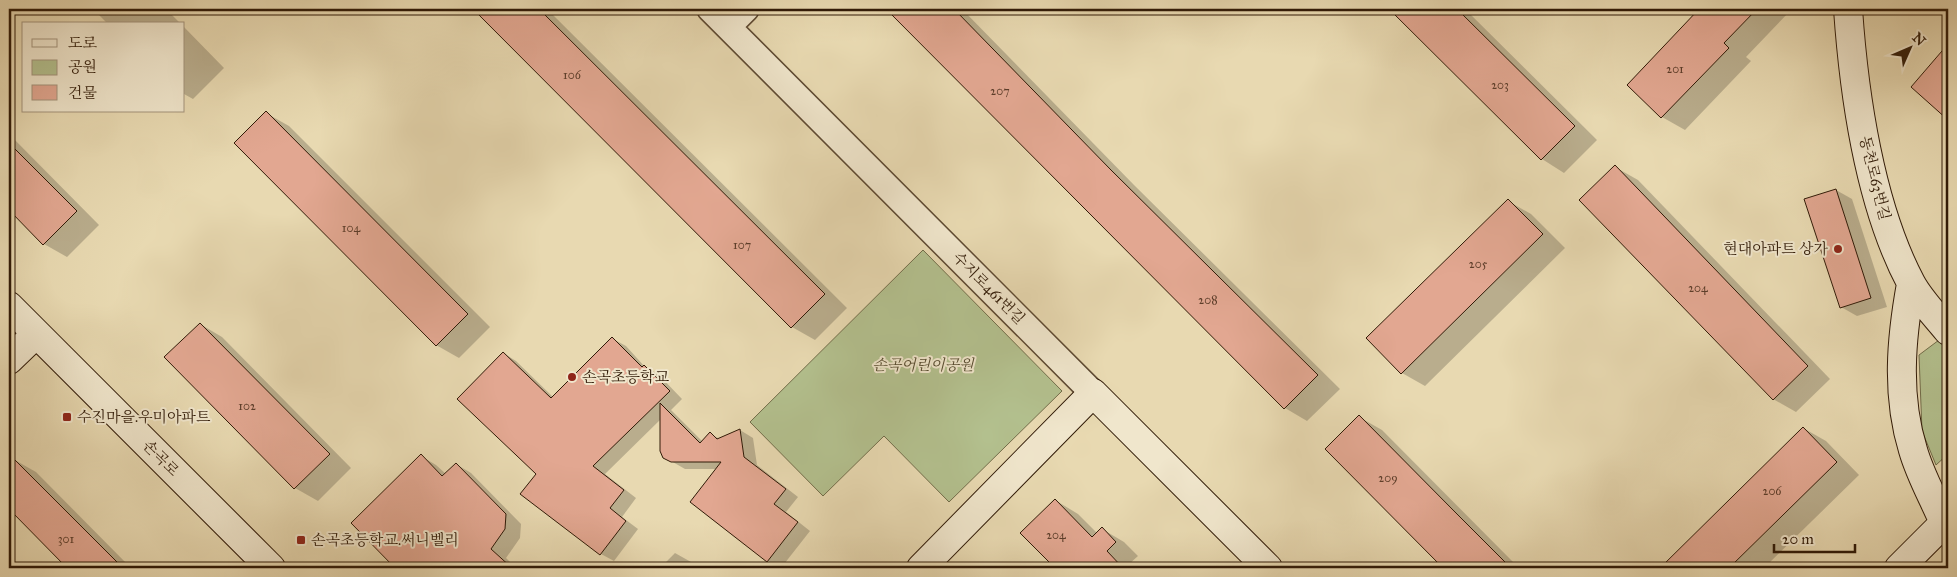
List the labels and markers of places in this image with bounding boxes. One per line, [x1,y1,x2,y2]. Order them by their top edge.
place label: 현대아파트 상가 [1723,240,1828,258]
marker: 현대아파트 상가 [1832,243,1844,255]
place label: 손곡초등학교 [582,368,669,386]
marker: 손곡초등학교 [566,371,578,383]
place label: 수진마을.우미아파트 [77,408,211,426]
marker: 수진마을.우미아파트 [61,411,73,423]
place label: 손곡초등학교.써니벨리 [311,531,459,549]
marker: 손곡초등학교.써니벨리 [295,534,307,546]

